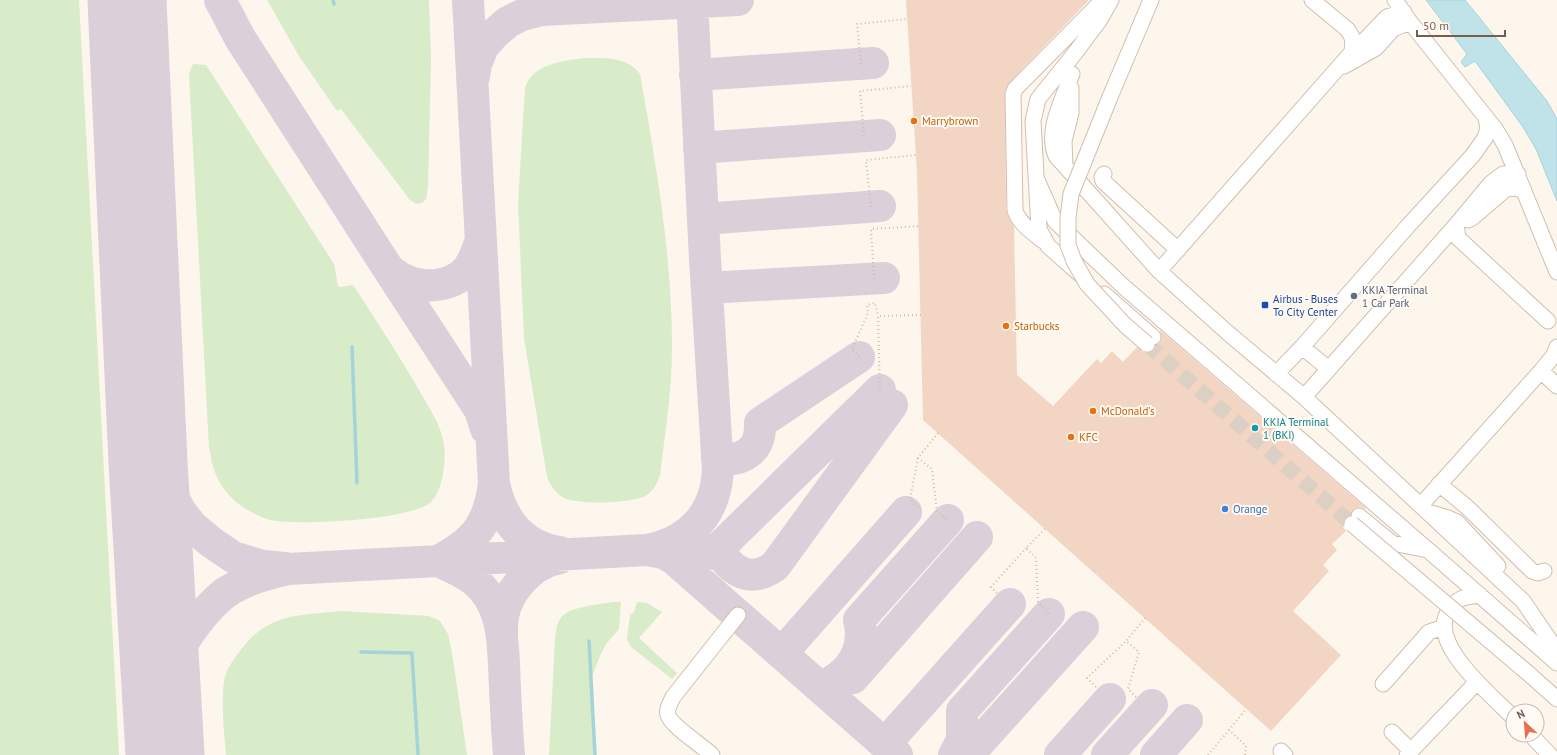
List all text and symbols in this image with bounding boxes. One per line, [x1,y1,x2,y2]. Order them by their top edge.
scale bar [1417,12,1505,38]
text: 50 m [1423,18,1449,33]
place label: Marrybrown [922,114,978,128]
marker: Marrybrown [909,116,919,126]
place label: KKIA Terminal 1 Car Park [1362,283,1429,310]
marker: KKIA Terminal 1 Car Park [1349,291,1359,301]
place label: Airbus - Buses To City Center [1273,292,1338,319]
marker: Airbus - Buses To City Center [1260,300,1270,310]
place label: Starbucks [1014,319,1060,333]
marker: Starbucks [1001,321,1011,331]
place label: McDonald's [1101,404,1155,418]
marker: McDonald's [1088,406,1098,416]
place label: KKIA Terminal 1 (BKI) [1263,415,1330,442]
marker: KKIA Terminal 1 (BKI) [1250,423,1260,433]
place label: KFC [1079,430,1098,444]
marker: KFC [1066,432,1076,442]
place label: Orange [1233,502,1268,516]
marker: Orange [1220,504,1230,514]
north arrow [1505,703,1545,743]
text: N [1514,706,1527,722]

